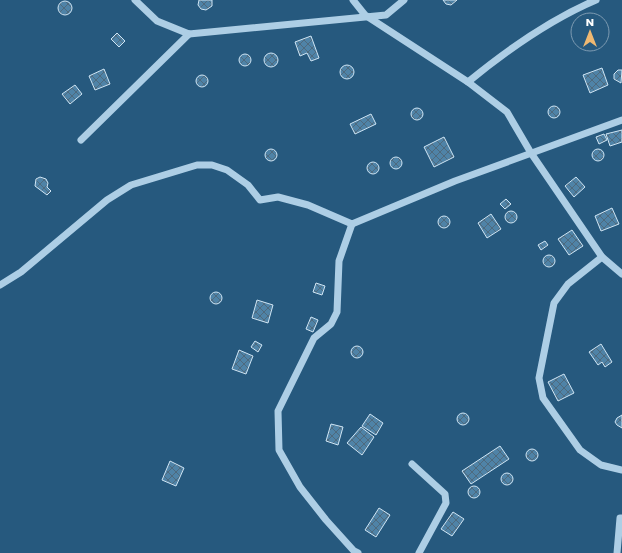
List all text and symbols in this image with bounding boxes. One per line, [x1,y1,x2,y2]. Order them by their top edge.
north arrow [570,12,610,52]
text: N [586,14,594,30]

